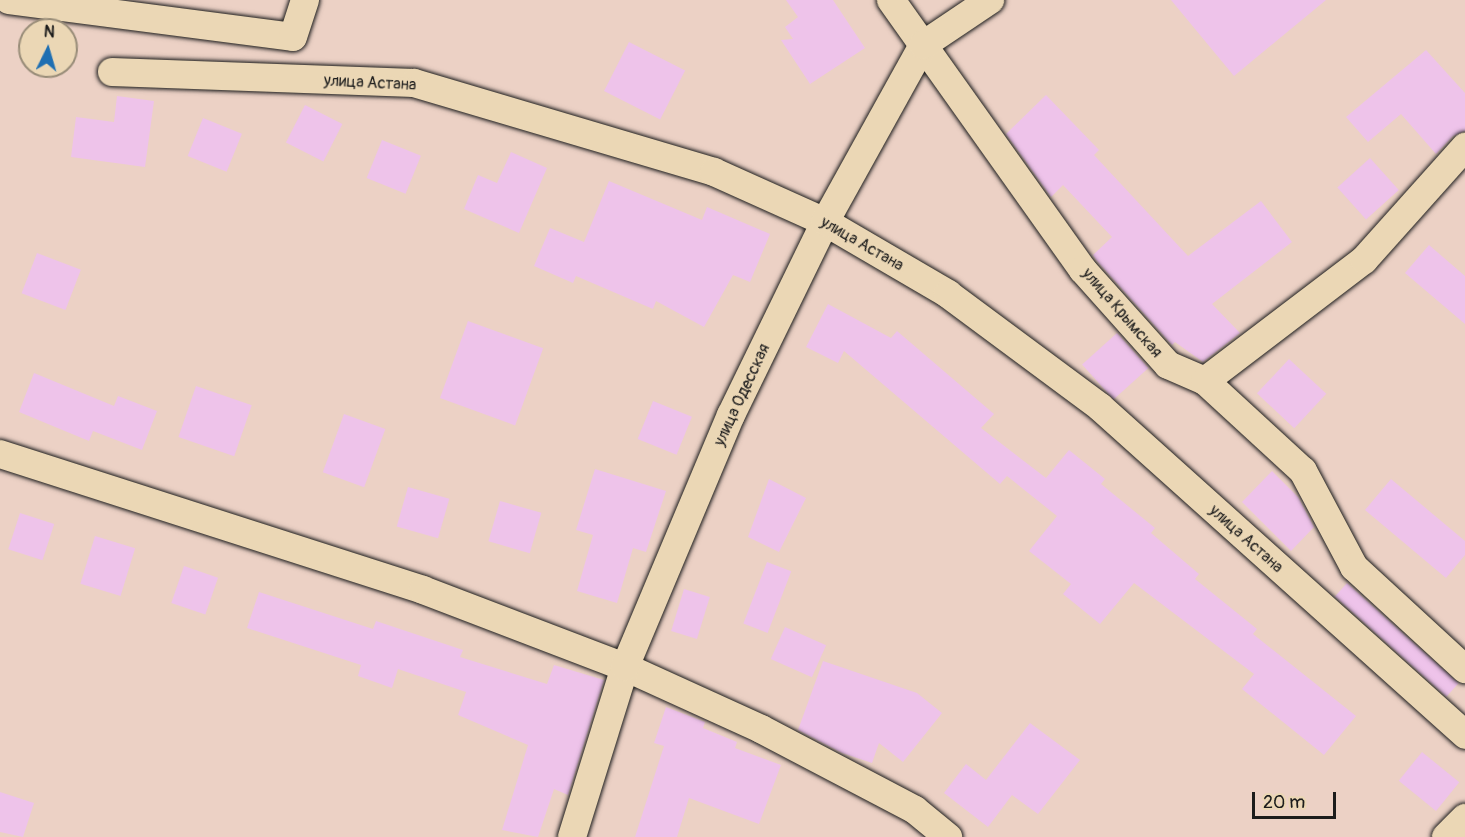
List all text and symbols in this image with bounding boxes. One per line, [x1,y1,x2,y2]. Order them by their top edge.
north arrow [18,18,78,78]
text: N [43,22,56,42]
street label: улица Астана [323,71,417,95]
street label: улица Астана [817,213,907,275]
street label: улица Крымская [1078,264,1166,362]
street label: улица Одесская [710,341,774,449]
street label: улица Астана [1205,501,1287,577]
scale bar [1255,780,1339,818]
text: 20 m [1263,791,1305,814]

